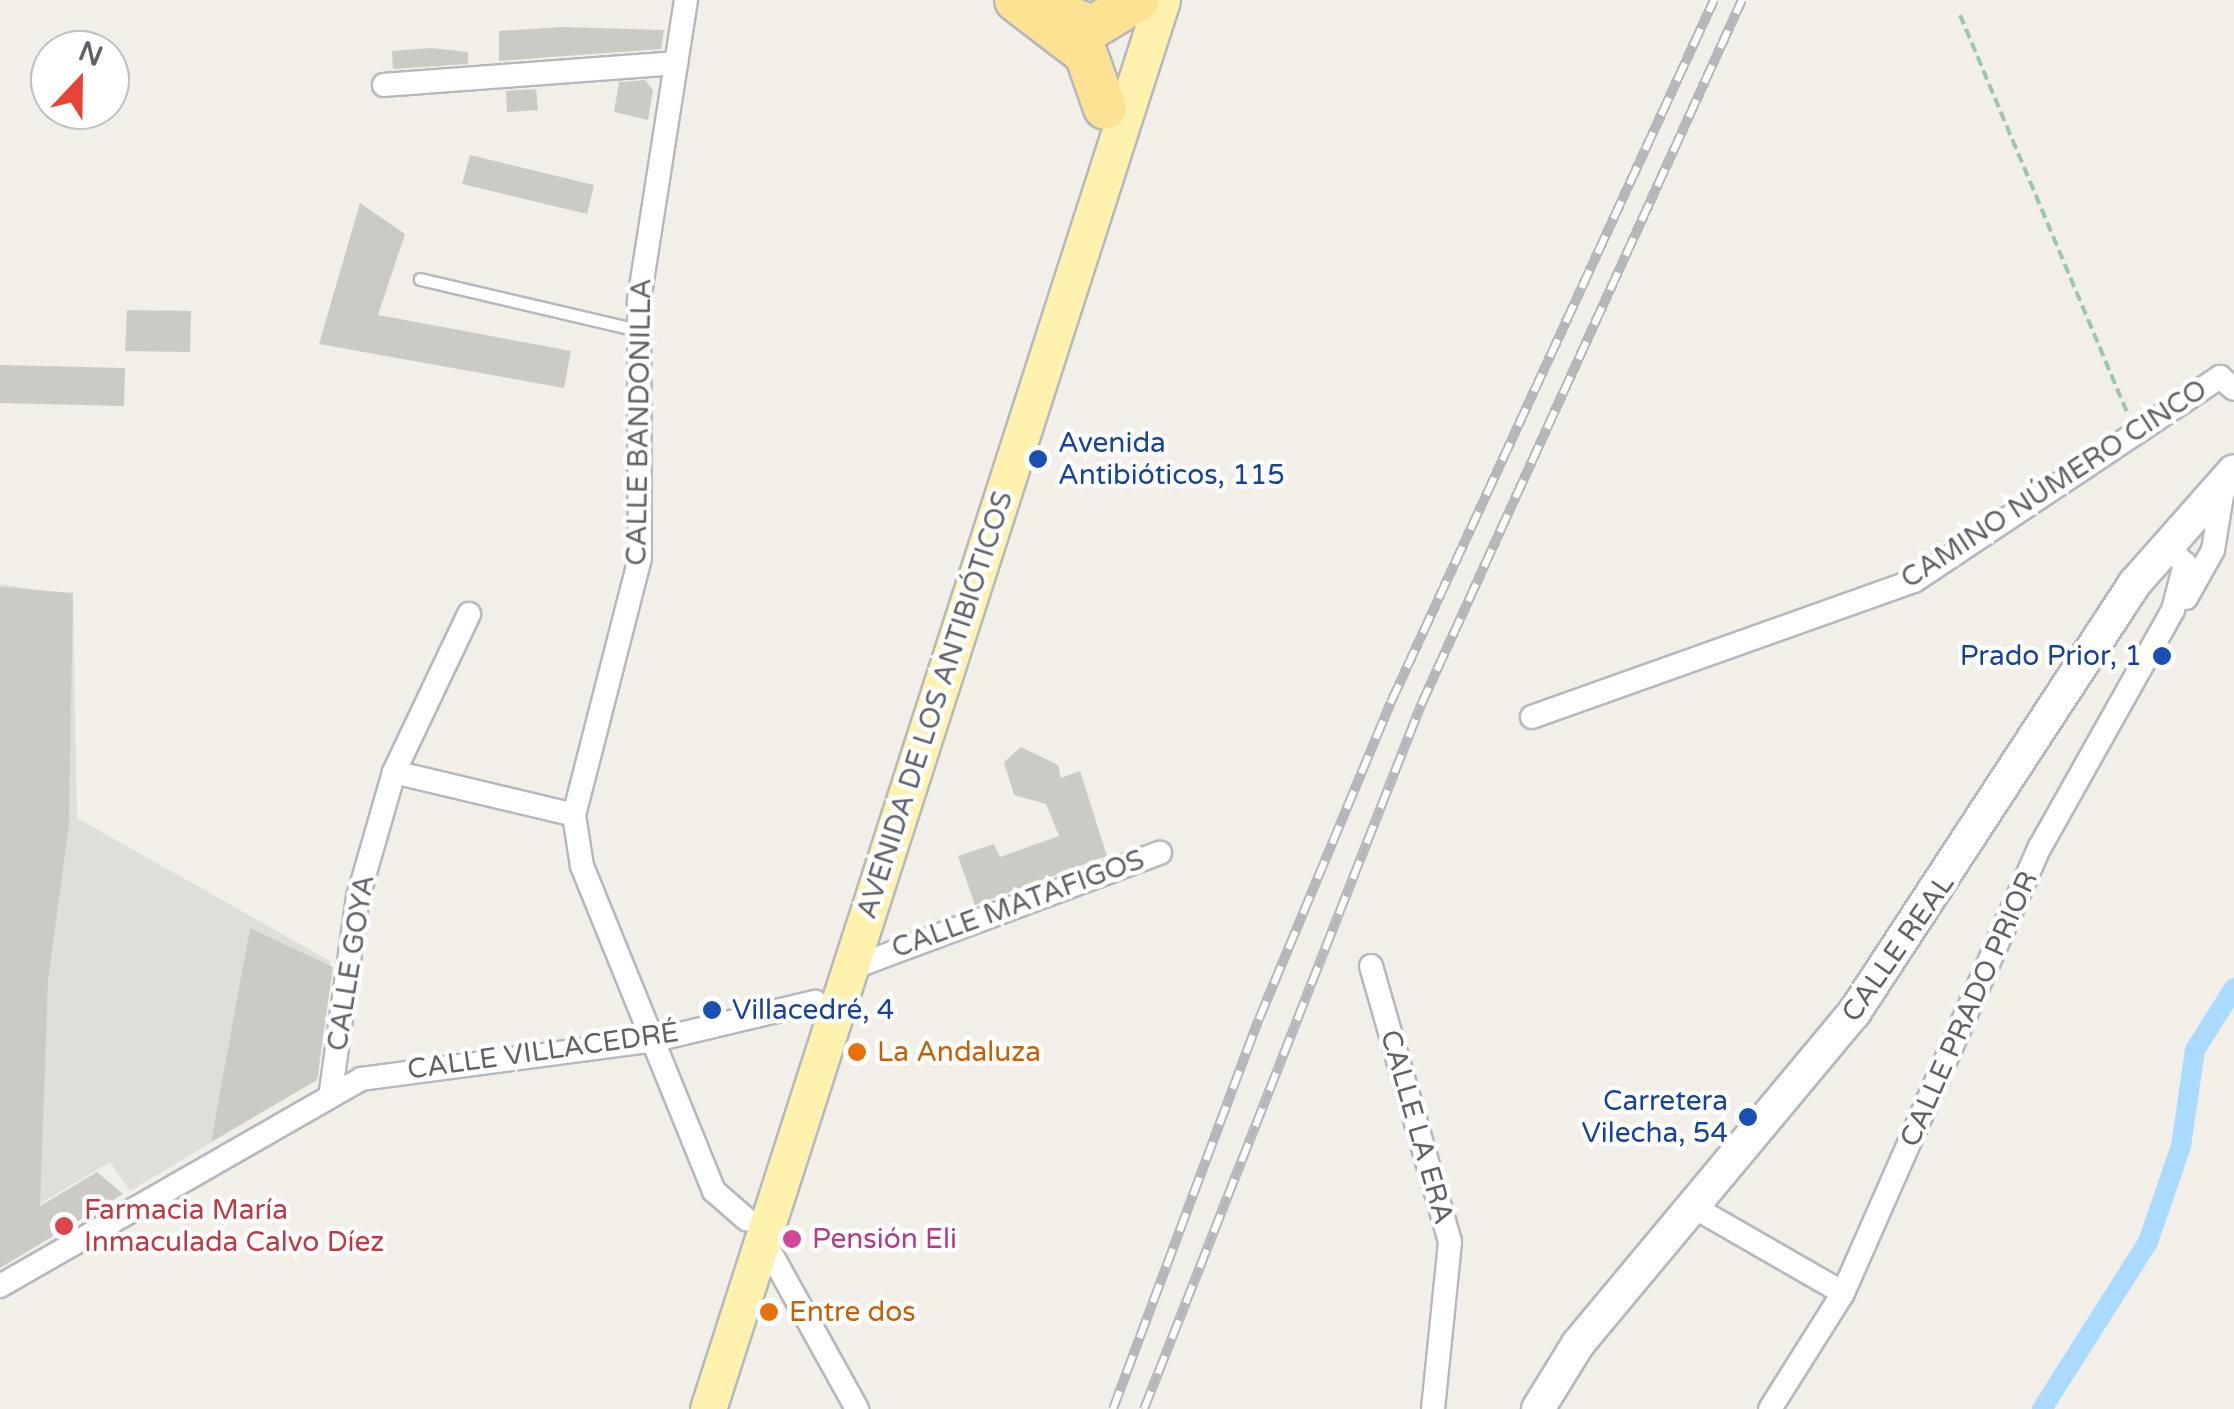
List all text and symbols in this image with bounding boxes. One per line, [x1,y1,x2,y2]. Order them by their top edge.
north arrow [30,30,130,130]
text: N [74,34,107,74]
street label: CALLE BANDONILLA [620,278,658,566]
street label: CAMINO NÚMERO CINCO [1895,372,2213,596]
place label: Avenida Antibióticos, 115 [1058,426,1285,492]
marker: Avenida Antibióticos, 115 [1027,448,1049,470]
street label: AVENIDA DE LOS ANTIBIÓTICOS [850,487,1020,923]
place label: Prado Prior, 1 [1960,639,2142,673]
marker: Prado Prior, 1 [2151,645,2173,667]
street label: CALLE MATAFIGOS [887,843,1149,965]
street label: CALLE PRADO PRIOR [1893,866,2045,1152]
street label: CALLE REAL [1835,868,1961,1028]
street label: CALLE GOYA [320,873,382,1053]
place label: Villacedré, 4 [732,993,894,1027]
marker: Villacedré, 4 [701,999,723,1021]
street label: CALLE VILLACEDRÉ [405,1015,681,1087]
street label: CALLE LA ERA [1373,1026,1461,1228]
place label: La Andaluza [877,1035,1041,1069]
marker: La Andaluza [846,1041,868,1063]
place label: Carretera Vilecha, 54 [1582,1084,1728,1150]
marker: Carretera Vilecha, 54 [1737,1106,1759,1128]
place label: Farmacia María Inmaculada Calvo Díez [84,1193,384,1259]
marker: Farmacia María Inmaculada Calvo Díez [53,1215,75,1237]
place label: Pensión Eli [812,1222,957,1256]
marker: Pensión Eli [781,1228,803,1250]
place label: Entre dos [789,1295,916,1329]
marker: Entre dos [758,1301,780,1323]

